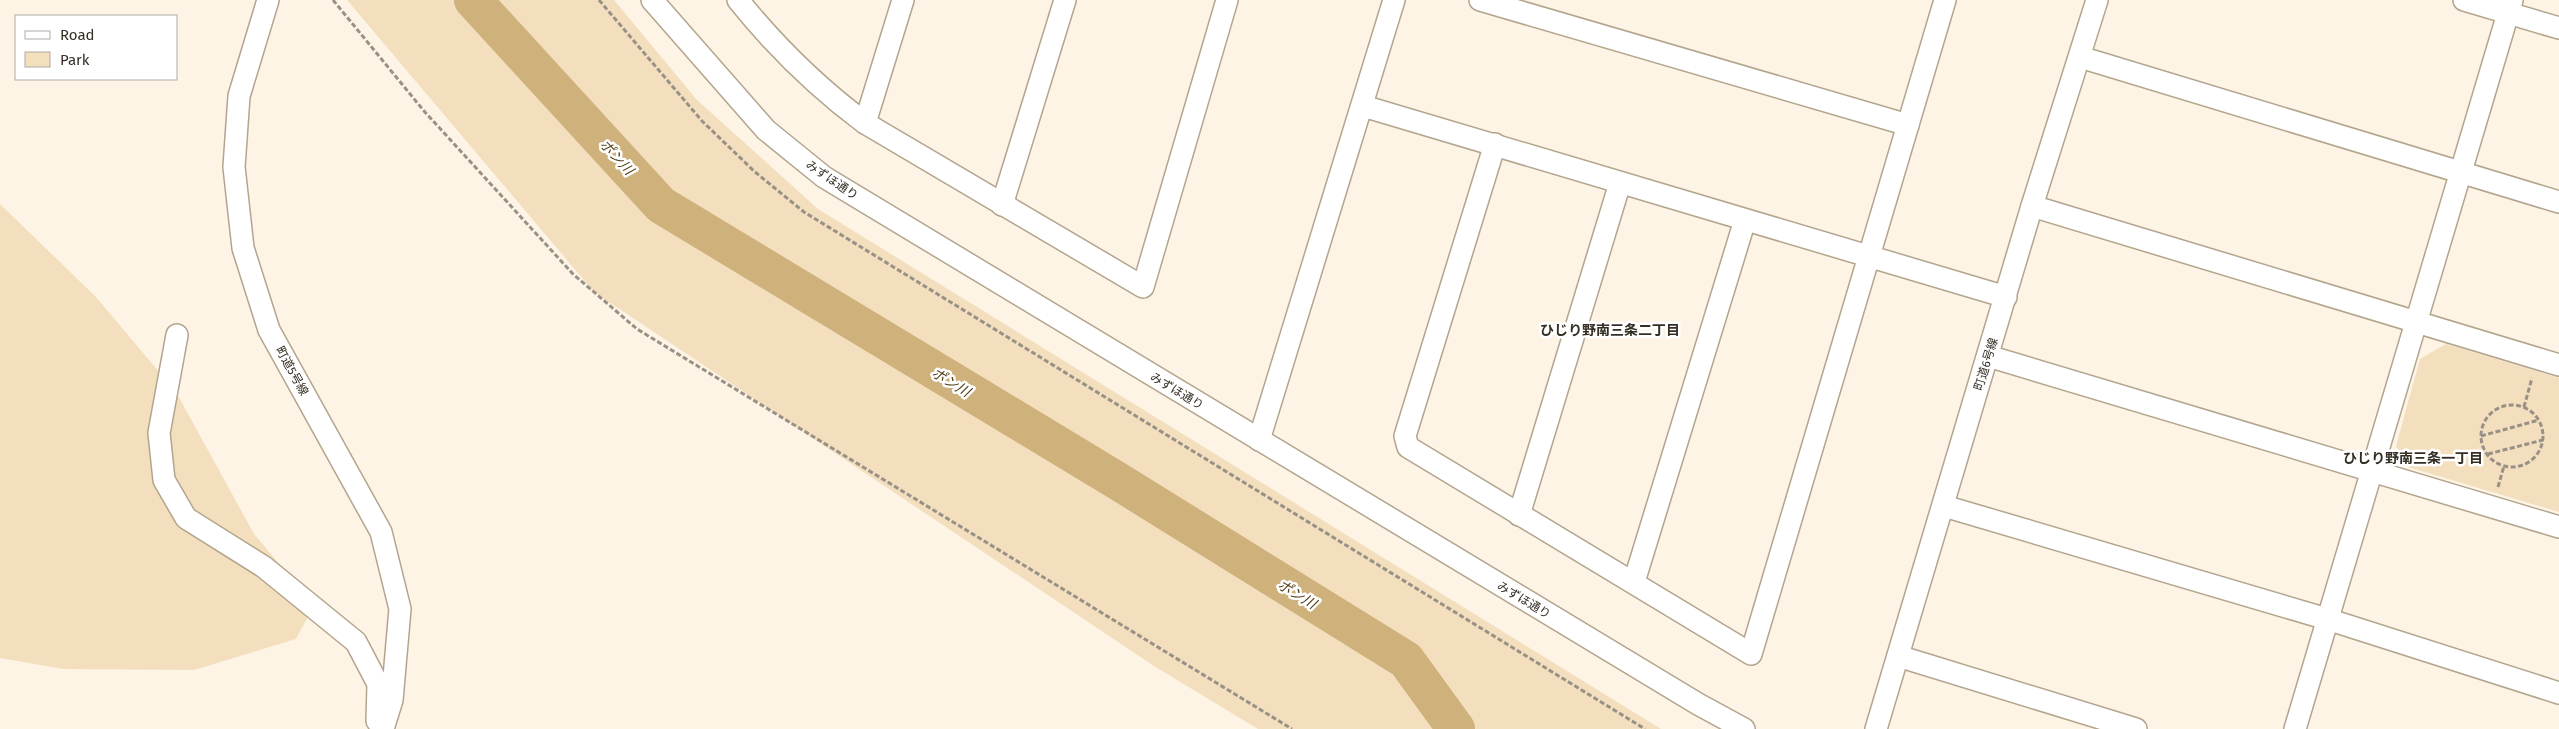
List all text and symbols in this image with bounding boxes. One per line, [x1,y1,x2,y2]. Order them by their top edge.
legend [15,15,178,80]
text: Road [60,26,95,44]
text: Park [60,51,90,69]
water label: ポン川 [596,136,639,180]
street label: みずほ通り [803,157,861,203]
district label: ひじり野南三条二丁目 [1540,322,1680,339]
street label: 町道6号線 [1971,336,2001,392]
street label: 町道5号線 [273,344,311,398]
water label: ポン川 [928,364,975,402]
street label: みずほ通り [1148,370,1206,412]
district label: ひじり野南三条一丁目 [2343,450,2483,467]
water label: ポン川 [1274,576,1321,614]
street label: みずほ通り [1495,579,1553,621]

